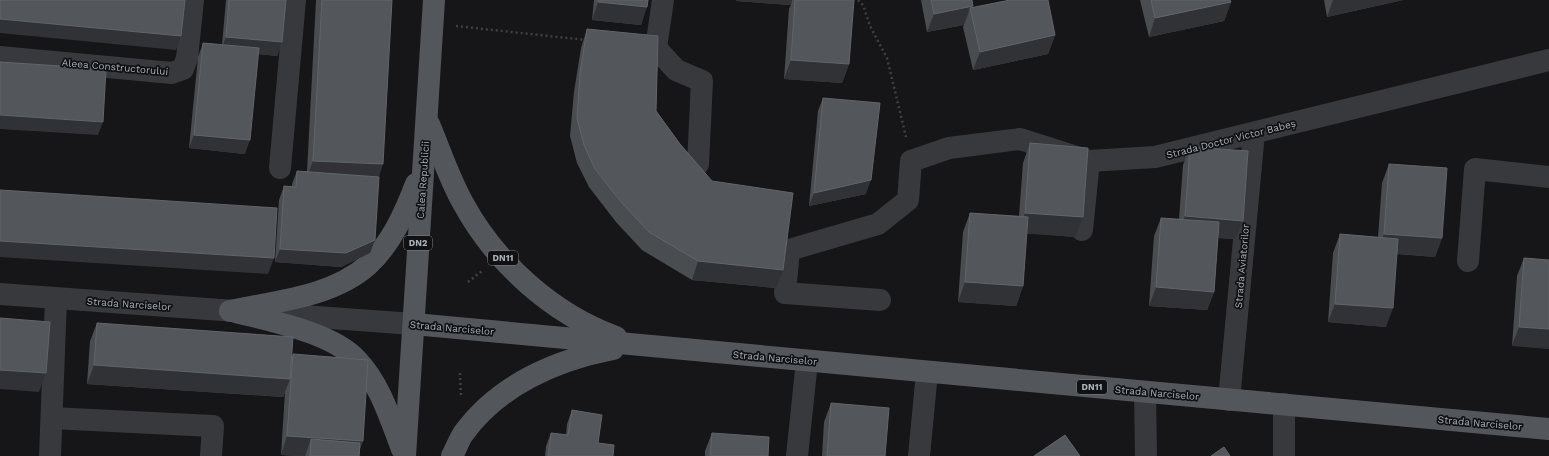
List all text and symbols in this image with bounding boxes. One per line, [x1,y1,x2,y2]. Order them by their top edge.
street label: Aleea Constructorului [61,57,169,77]
street label: Strada Doctor Victor Babeș [1165,118,1297,160]
street label: Calea Republicii [415,141,431,219]
street label: Strada Aviatorilor [1233,223,1251,309]
road number: DN2 [404,236,432,250]
road number: DN11 [488,251,518,265]
street label: Strada Narciselor [86,296,172,312]
street label: Strada Narciselor [409,319,495,337]
street label: Strada Narciselor [732,349,818,367]
road number: DN11 [1077,380,1107,394]
street label: Strada Narciselor [1114,384,1200,402]
street label: Strada Narciselor [1437,414,1523,432]

